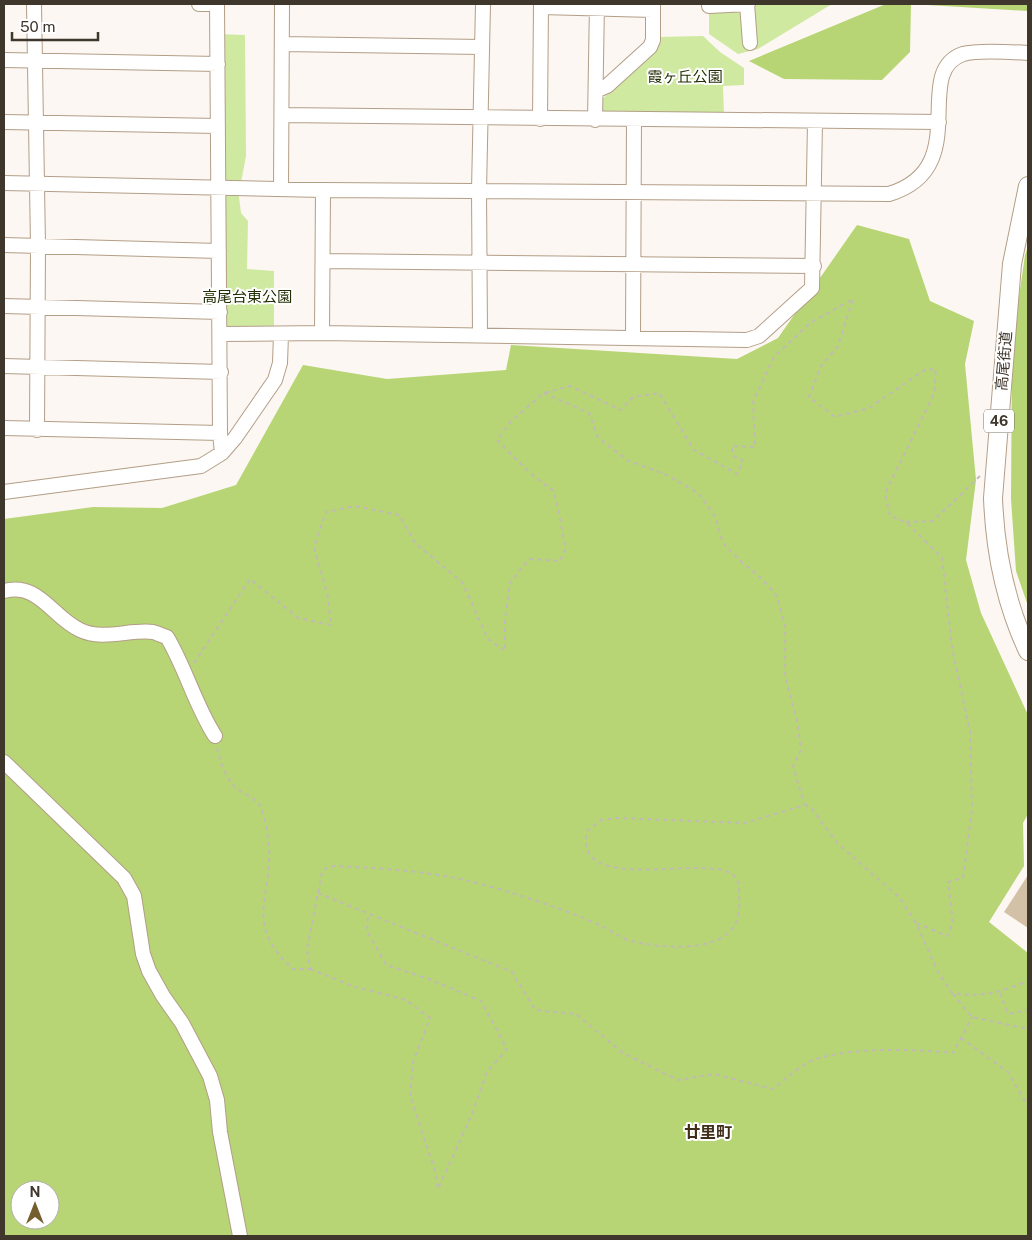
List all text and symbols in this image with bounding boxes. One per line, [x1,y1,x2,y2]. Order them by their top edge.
scale bar [12,10,99,42]
text: 50 m [20,18,55,35]
park label: 霞ヶ丘公園 [647,68,723,85]
park label: 高尾台東公園 [202,288,292,305]
street label: 高尾街道 [992,330,1015,392]
road number: 46 [984,410,1014,432]
district label: 廿里町 [684,1123,732,1142]
north arrow [10,1180,60,1230]
text: N [30,1184,40,1200]

